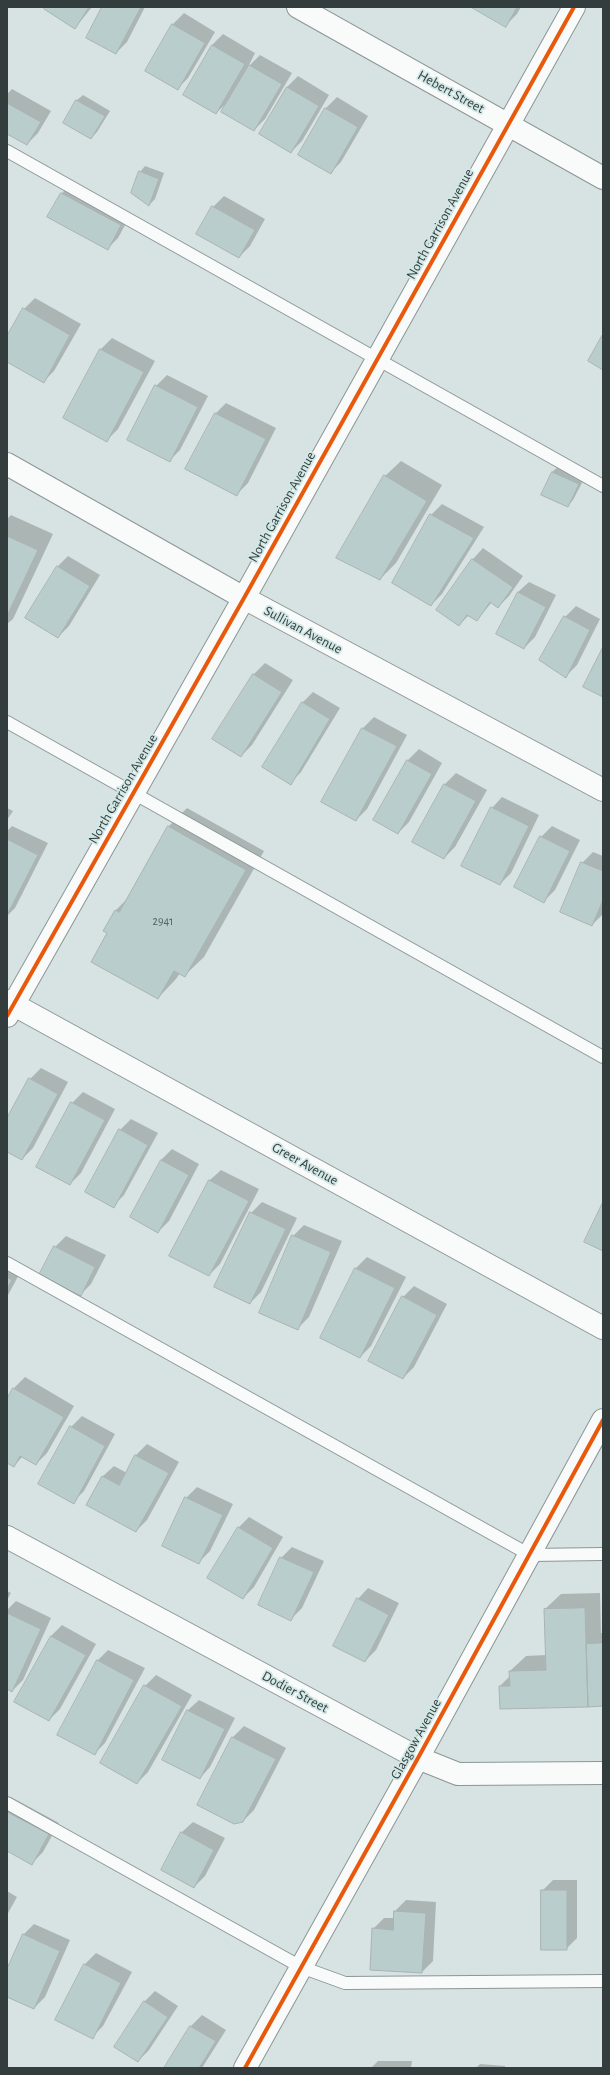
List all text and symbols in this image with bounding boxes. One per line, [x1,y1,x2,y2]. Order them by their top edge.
street label: Hebert Street [415,67,487,117]
street label: North Garrison Avenue [403,166,477,282]
street label: North Garrison Avenue [245,449,319,565]
street label: Sullivan Avenue [261,602,345,658]
street label: North Garrison Avenue [85,731,161,847]
house number: 2941 [153,914,173,928]
street label: Greer Avenue [269,1139,341,1189]
street label: Dodier Street [259,1667,331,1717]
street label: Glasgow Avenue [387,1696,445,1782]

